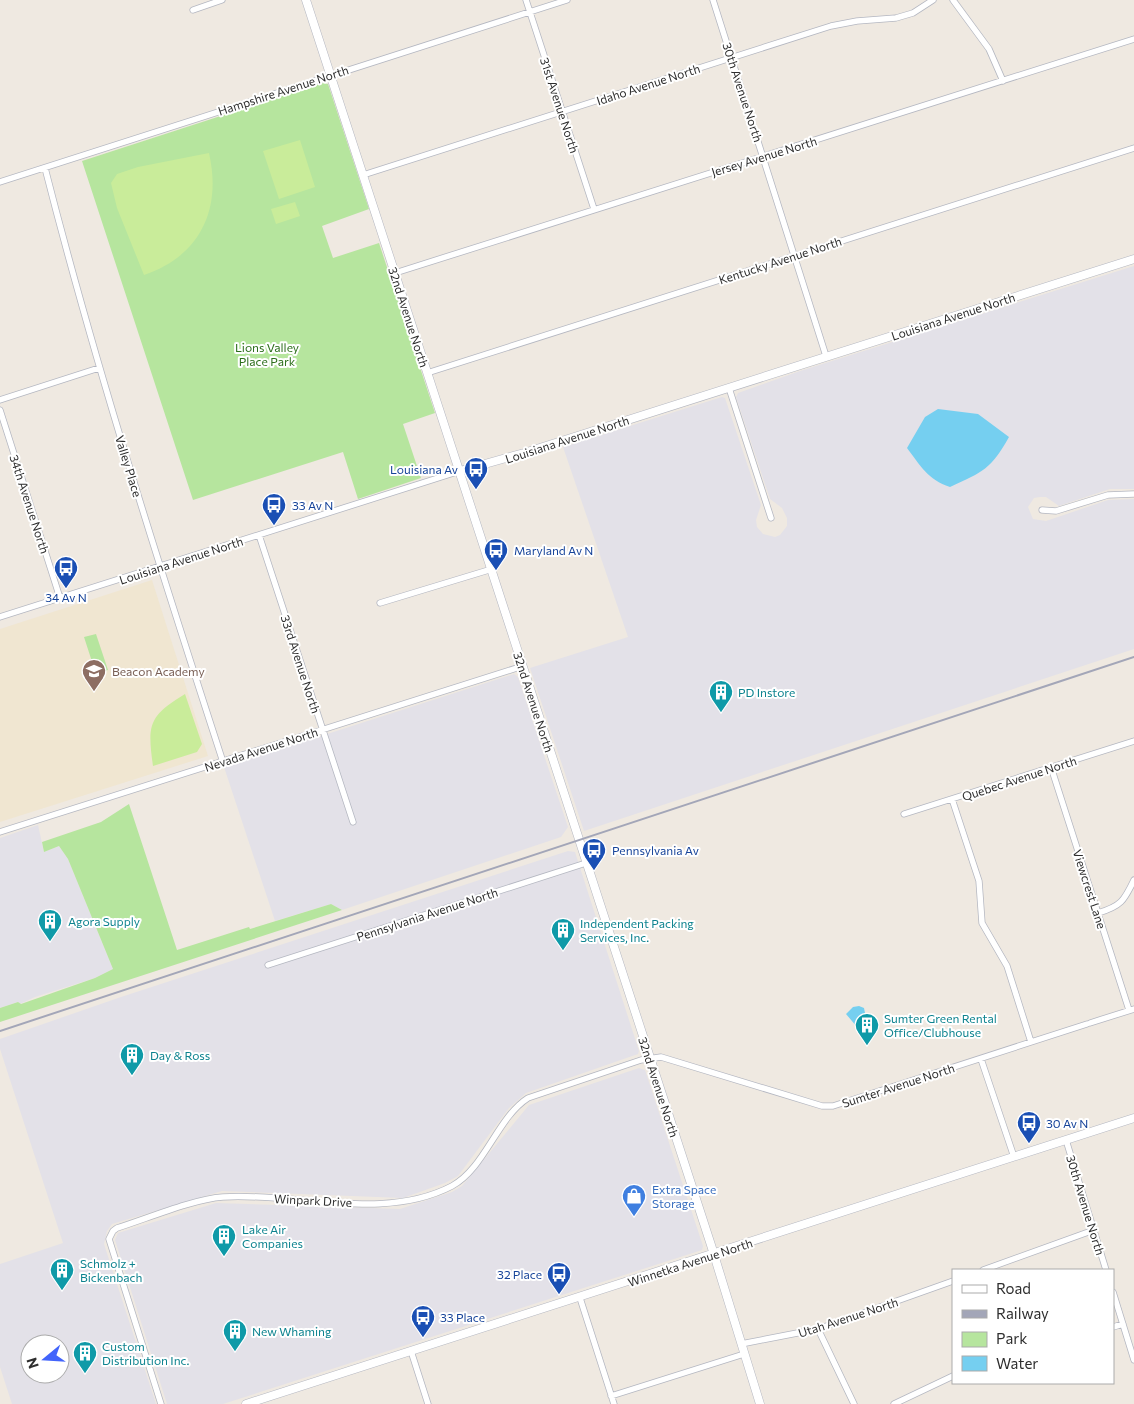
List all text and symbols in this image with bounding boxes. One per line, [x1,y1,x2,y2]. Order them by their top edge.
street label: 30th Avenue North [720,40,766,144]
street label: 31st Avenue North [538,55,582,155]
street label: Idaho Avenue North [594,61,702,107]
street label: Hampshire Avenue North [216,62,350,118]
street label: Jersey Avenue North [710,133,819,180]
street label: Kentucky Avenue North [717,233,843,287]
street label: 32nd Avenue North [386,265,432,369]
street label: Louisiana Avenue North [889,289,1017,343]
park label: Lions Valley Place Park [235,340,299,368]
street label: Louisiana Avenue North [503,412,631,466]
street label: Valley Place [113,433,145,499]
street label: 34th Avenue North [7,453,53,555]
bus stop icon: Louisiana Av [463,456,489,490]
place label: Louisiana Av [390,462,458,476]
bus stop icon: 33 Av N [261,492,287,526]
place label: 33 Av N [292,498,333,512]
street label: Louisiana Avenue North [117,533,245,587]
bus stop icon: Maryland Av N [483,537,509,571]
place label: Maryland Av N [514,543,593,557]
bus stop icon: 34 Av N [53,555,79,589]
place label: 34 Av N [45,590,87,604]
street label: 33rd Avenue North [278,613,324,715]
street label: 32nd Avenue North [511,650,557,754]
school or university icon: Beacon Academy [81,658,107,692]
place label: Beacon Academy [112,664,205,678]
building icon: PD Instore [708,679,734,713]
place label: PD Instore [738,685,795,699]
street label: Nevada Avenue North [203,724,319,774]
street label: Quebec Avenue North [960,753,1078,803]
bus stop icon: Pennsylvania Av [581,837,607,871]
place label: Pennsylvania Av [612,843,699,857]
street label: Viewcrest Lane [1071,847,1109,931]
street label: Pennsylvania Avenue North [354,884,500,944]
building icon: Agora Supply [37,908,63,942]
place label: Agora Supply [68,914,140,928]
place label: Independent Packing Services, Inc. [580,916,694,944]
building icon: Independent Packing Services, Inc. [550,917,576,951]
place label: Sumter Green Rental Office/Clubhouse [884,1011,997,1039]
building icon: Sumter Green Rental Office/Clubhouse [854,1012,880,1046]
street label: 32nd Avenue North [636,1035,682,1139]
building icon: Day & Ross [119,1042,145,1076]
place label: Day & Ross [150,1048,210,1062]
street label: Sumter Avenue North [840,1060,956,1110]
bus stop icon: 30 Av N [1016,1110,1042,1144]
place label: 30 Av N [1046,1116,1088,1130]
street label: 30th Avenue North [1064,1153,1108,1257]
place label: Extra Space Storage [652,1182,716,1210]
shop icon: Extra Space Storage [621,1183,647,1217]
street label: Winpark Drive [274,1191,352,1209]
place label: Lake Air Companies [242,1222,303,1250]
building icon: Lake Air Companies [211,1223,237,1257]
street label: Winnetka Avenue North [626,1235,754,1289]
place label: Schmolz + Bickenbach [80,1256,142,1284]
building icon: Schmolz + Bickenbach [49,1257,75,1291]
bus stop icon: 32 Place [546,1261,572,1295]
place label: 32 Place [497,1267,542,1281]
legend [952,1269,1114,1384]
text: Road [996,1279,1031,1297]
street label: Utah Avenue North [796,1294,900,1340]
bus stop icon: 33 Place [410,1304,436,1338]
text: Railway [996,1304,1049,1322]
place label: 33 Place [440,1310,485,1324]
building icon: New Whaming [222,1318,248,1352]
place label: New Whaming [252,1324,332,1338]
text: Park [996,1329,1027,1347]
north arrow [20,1334,70,1384]
place label: Custom Distribution Inc. [102,1339,189,1367]
building icon: Custom Distribution Inc. [72,1340,98,1374]
text: Water [996,1354,1038,1372]
text: N [22,1356,42,1371]

